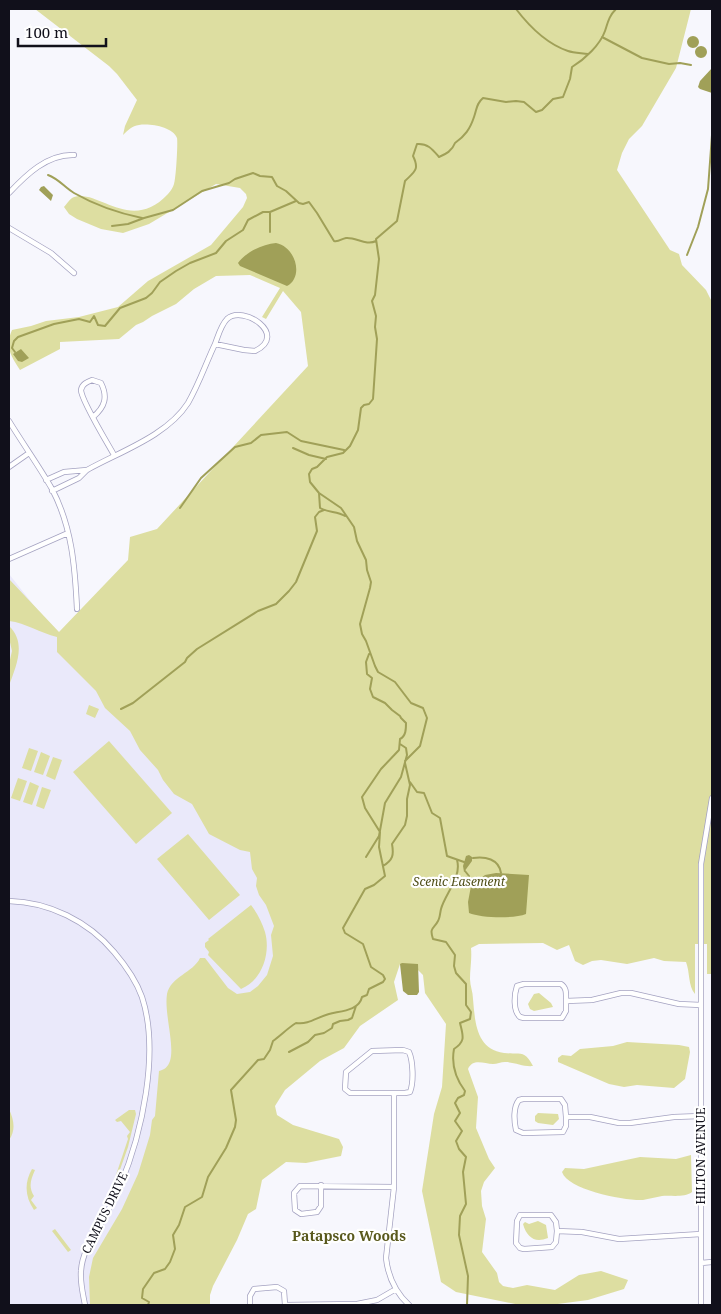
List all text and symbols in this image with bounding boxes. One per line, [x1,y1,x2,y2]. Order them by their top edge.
scale bar [18,15,105,47]
text: 100 m [25,22,68,42]
park label: Scenic Easement [413,873,506,890]
street label: HILTON AVENUE [692,1107,709,1205]
street label: CAMPUS DRIVE [77,1169,132,1257]
district label: Patapsco Woods [292,1226,406,1245]

